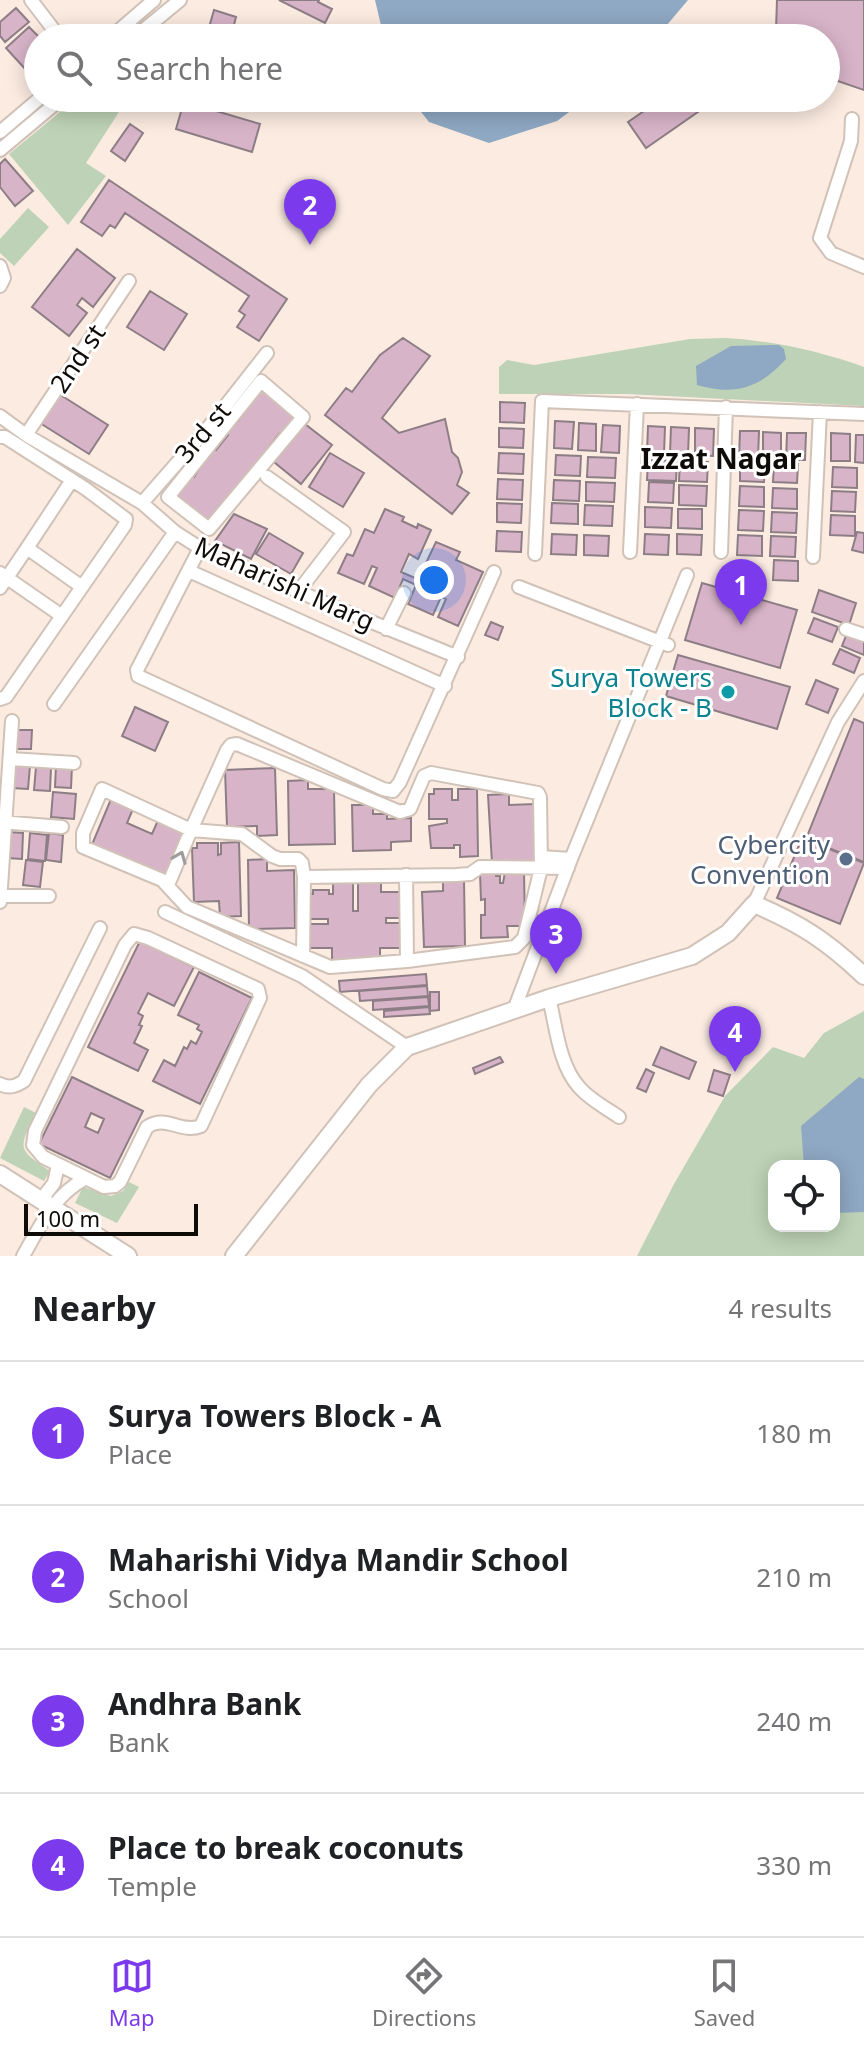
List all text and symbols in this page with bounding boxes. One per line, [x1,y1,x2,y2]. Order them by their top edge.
search box [24,24,840,112]
icon: search [52,46,96,90]
text: Search here [116,48,283,89]
pin: 2 [284,179,336,245]
street label: 2nd st [41,317,113,399]
street label: 3rd st [166,394,238,470]
district label: Izzat Nagar [640,439,802,477]
street label: Maharishi Marg [190,527,380,639]
pin: 1 [715,559,767,625]
your location [414,560,454,600]
place label: Surya Towers Block - B [550,659,712,725]
marker: Surya Towers Block - B [719,683,737,701]
place label: Cybercity Convention [690,826,831,892]
marker: Cybercity Convention [837,850,855,868]
one-way arrow [170,851,186,865]
pin: 3 [530,908,582,974]
pin: 4 [709,1006,761,1072]
map controls [768,1160,840,1232]
button: locate [768,1160,840,1232]
scale bar [24,1200,198,1236]
text: 100 m [36,1203,100,1233]
text: Nearby [32,1285,156,1331]
text: 4 results [728,1290,832,1326]
text: Surya Towers Block - A [108,1395,441,1436]
text: 1 [51,1415,65,1451]
text: 180 m [756,1415,832,1451]
text: Place [108,1436,172,1472]
text: Maharishi Vidya Mandir School [108,1539,569,1580]
text: 2 [51,1559,65,1595]
text: 210 m [756,1559,832,1595]
text: School [108,1580,189,1616]
text: Andhra Bank [108,1683,301,1724]
text: 3 [51,1703,65,1739]
text: 240 m [756,1703,832,1739]
text: Bank [108,1724,169,1760]
text: Place to break coconuts [108,1827,464,1868]
text: 4 [51,1847,65,1883]
text: 330 m [756,1847,832,1883]
text: Temple [108,1868,197,1904]
tab: Map [109,1954,155,2032]
tab: Directions [372,1954,476,2032]
tab: Saved [694,1954,755,2032]

